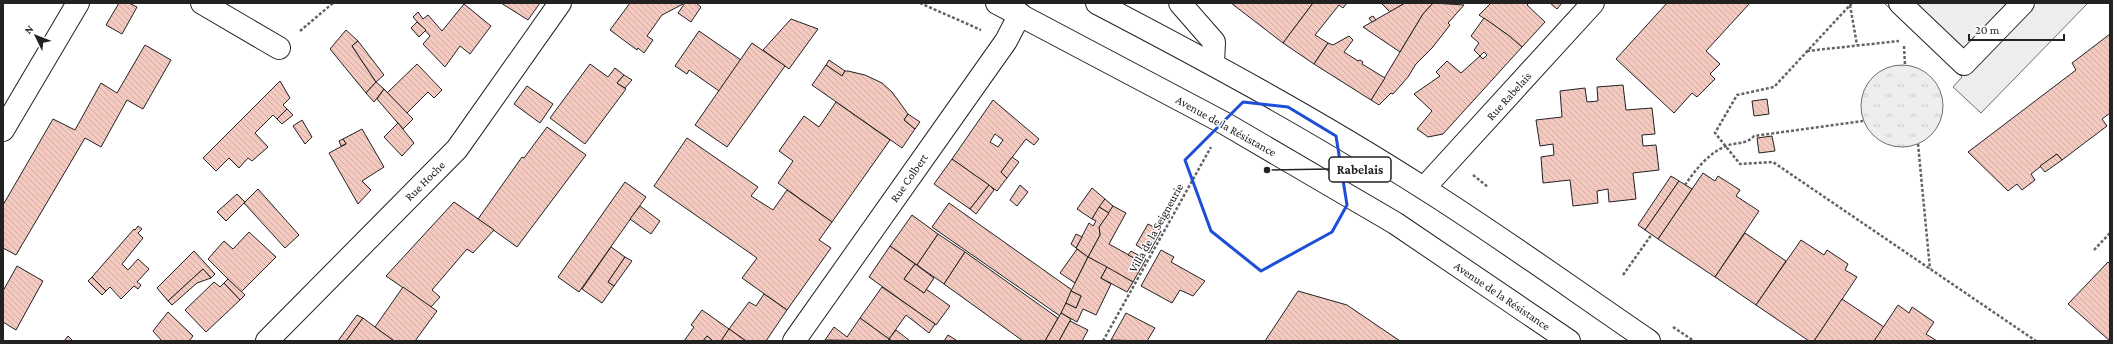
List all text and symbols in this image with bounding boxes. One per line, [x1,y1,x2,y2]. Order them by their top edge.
north arrow [16,16,56,56]
scale bar [1969,16,2064,42]
text: N [22,22,36,36]
text: 20 m [1975,23,2000,37]
street label: Rue Rabelais [1484,69,1535,123]
street label: Avenue de la Résistance [1173,93,1279,159]
street label: Rue Colbert [887,150,931,205]
callout: Rabelais [1329,157,1391,182]
street label: Rue Hoche [402,158,448,204]
text: Rabelais [1337,162,1383,177]
street label: Villa de la Seigneurie [1126,181,1186,275]
street label: Avenue de la Résistance [1451,259,1553,333]

